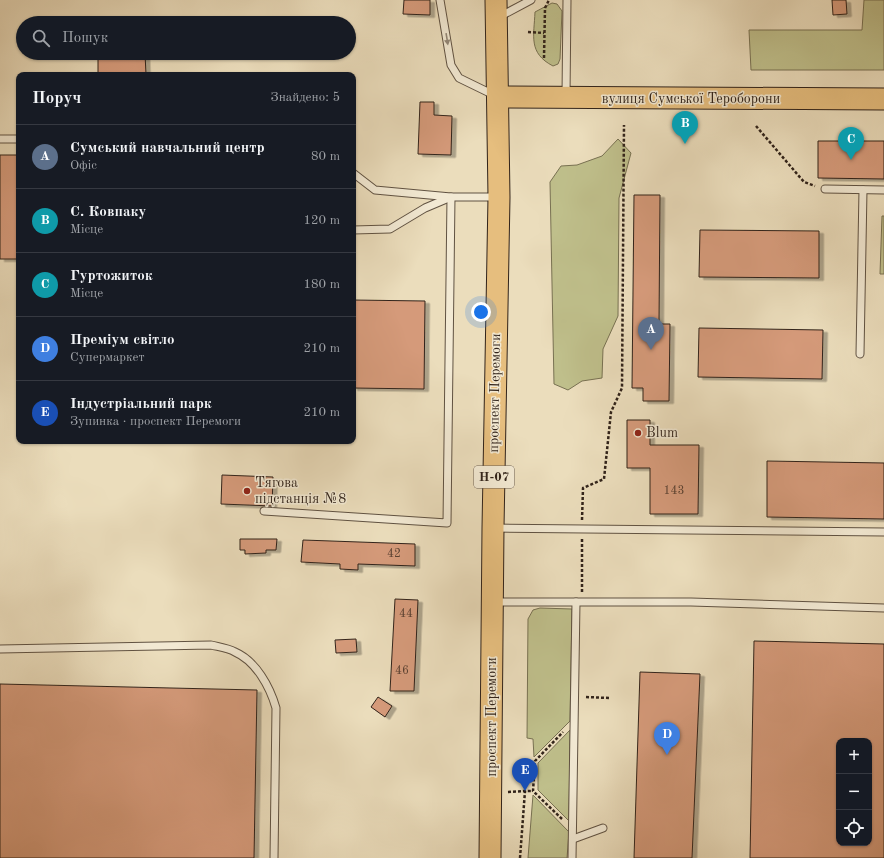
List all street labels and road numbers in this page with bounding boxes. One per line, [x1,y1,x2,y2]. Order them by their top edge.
street label: вулиця Сумської Тероборони [602,92,780,106]
street label: проспект Перемоги [487,333,503,453]
road number: Н-07 [474,466,514,488]
street label: проспект Перемоги [485,657,499,777]

